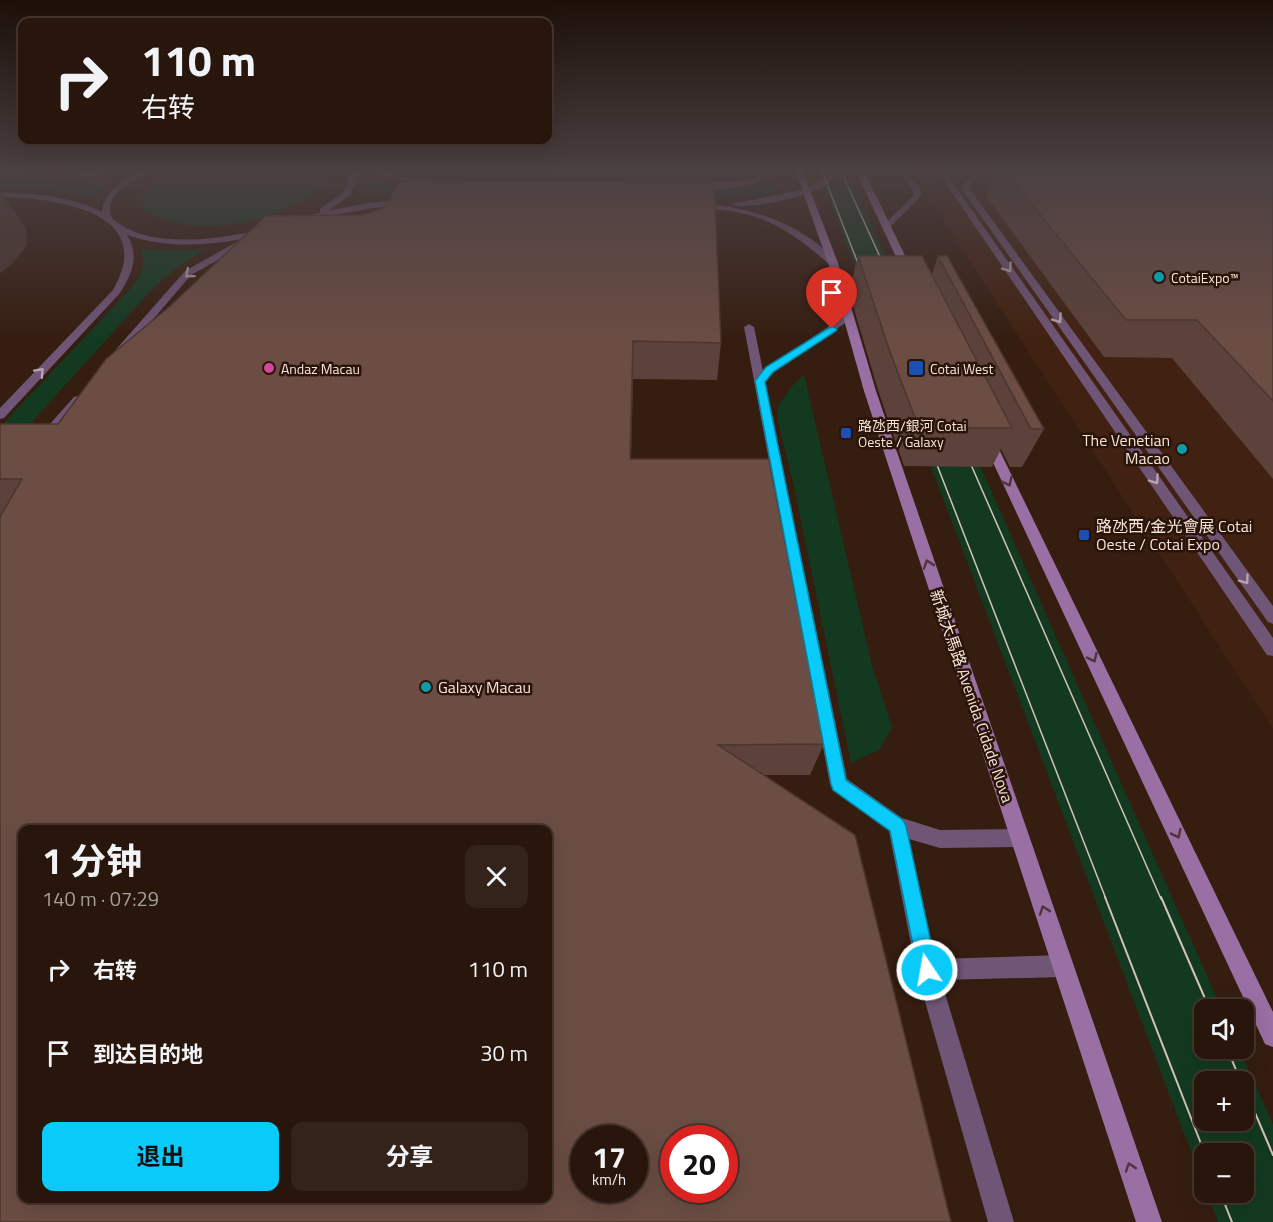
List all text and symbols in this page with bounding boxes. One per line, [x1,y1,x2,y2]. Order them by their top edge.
text: 110 m [141,28,256,92]
icon: right [42,42,120,120]
text: 右转 [141,86,195,127]
one-way arrow [1001,262,1012,273]
one-way arrow [184,267,195,278]
pin [806,267,857,329]
place label: CotaiExpo™ [1171,267,1239,288]
marker: CotaiExpo™ [1152,270,1166,284]
icon: arrive [815,276,848,309]
one-way arrow [1051,313,1062,324]
place label: Andaz Macau [281,358,360,379]
place label: Cotai West [930,358,994,379]
marker: Cotai West [907,359,925,377]
marker: Andaz Macau [262,361,276,375]
one-way arrow [33,369,44,379]
place label: 路氹西/銀河 Cotai Oeste / Galaxy [858,415,967,452]
marker: 路氹西/銀河 Cotai Oeste / Galaxy [839,426,853,440]
place label: The Venetian Macao [1082,428,1170,470]
marker: The Venetian Macao [1175,442,1189,456]
one-way arrow [1148,474,1159,485]
one-way arrow [1001,475,1013,486]
place label: 路氹西/金光會展 Cotai Oeste / Cotai Expo [1096,514,1252,556]
marker: 路氹西/金光會展 Cotai Oeste / Cotai Expo [1077,528,1091,542]
one-way arrow [923,559,936,570]
one-way arrow [1238,573,1249,584]
street label: 新城大馬路 Avenida Cidade Nova [924,586,1020,806]
one-way arrow [1085,651,1097,662]
place label: Galaxy Macau [438,675,531,699]
marker: Galaxy Macau [419,680,433,694]
one-way arrow [1169,827,1181,838]
text: 1 分钟 [42,833,142,888]
button: close [465,845,528,908]
text: 140 m · 07:29 [42,883,159,914]
one-way arrow [1039,905,1052,916]
position arrow [895,938,959,1002]
text: 110 m [468,952,528,986]
icon: right [42,953,75,986]
text: 右转 [93,953,137,987]
map controls [1194,999,1254,1203]
button: sound [1194,999,1254,1059]
text: 30 m [480,1036,528,1070]
icon: arrive [42,1037,75,1070]
text: 到达目的地 [93,1037,203,1071]
button: + [1194,1071,1254,1131]
button: 退出 [42,1122,279,1191]
button: 分享 [291,1122,528,1191]
speed limit sign: 20 [660,1125,738,1203]
text: 17 [592,1134,626,1180]
button: − [1194,1143,1254,1203]
one-way arrow [1125,1162,1138,1172]
text: km/h [592,1168,626,1191]

